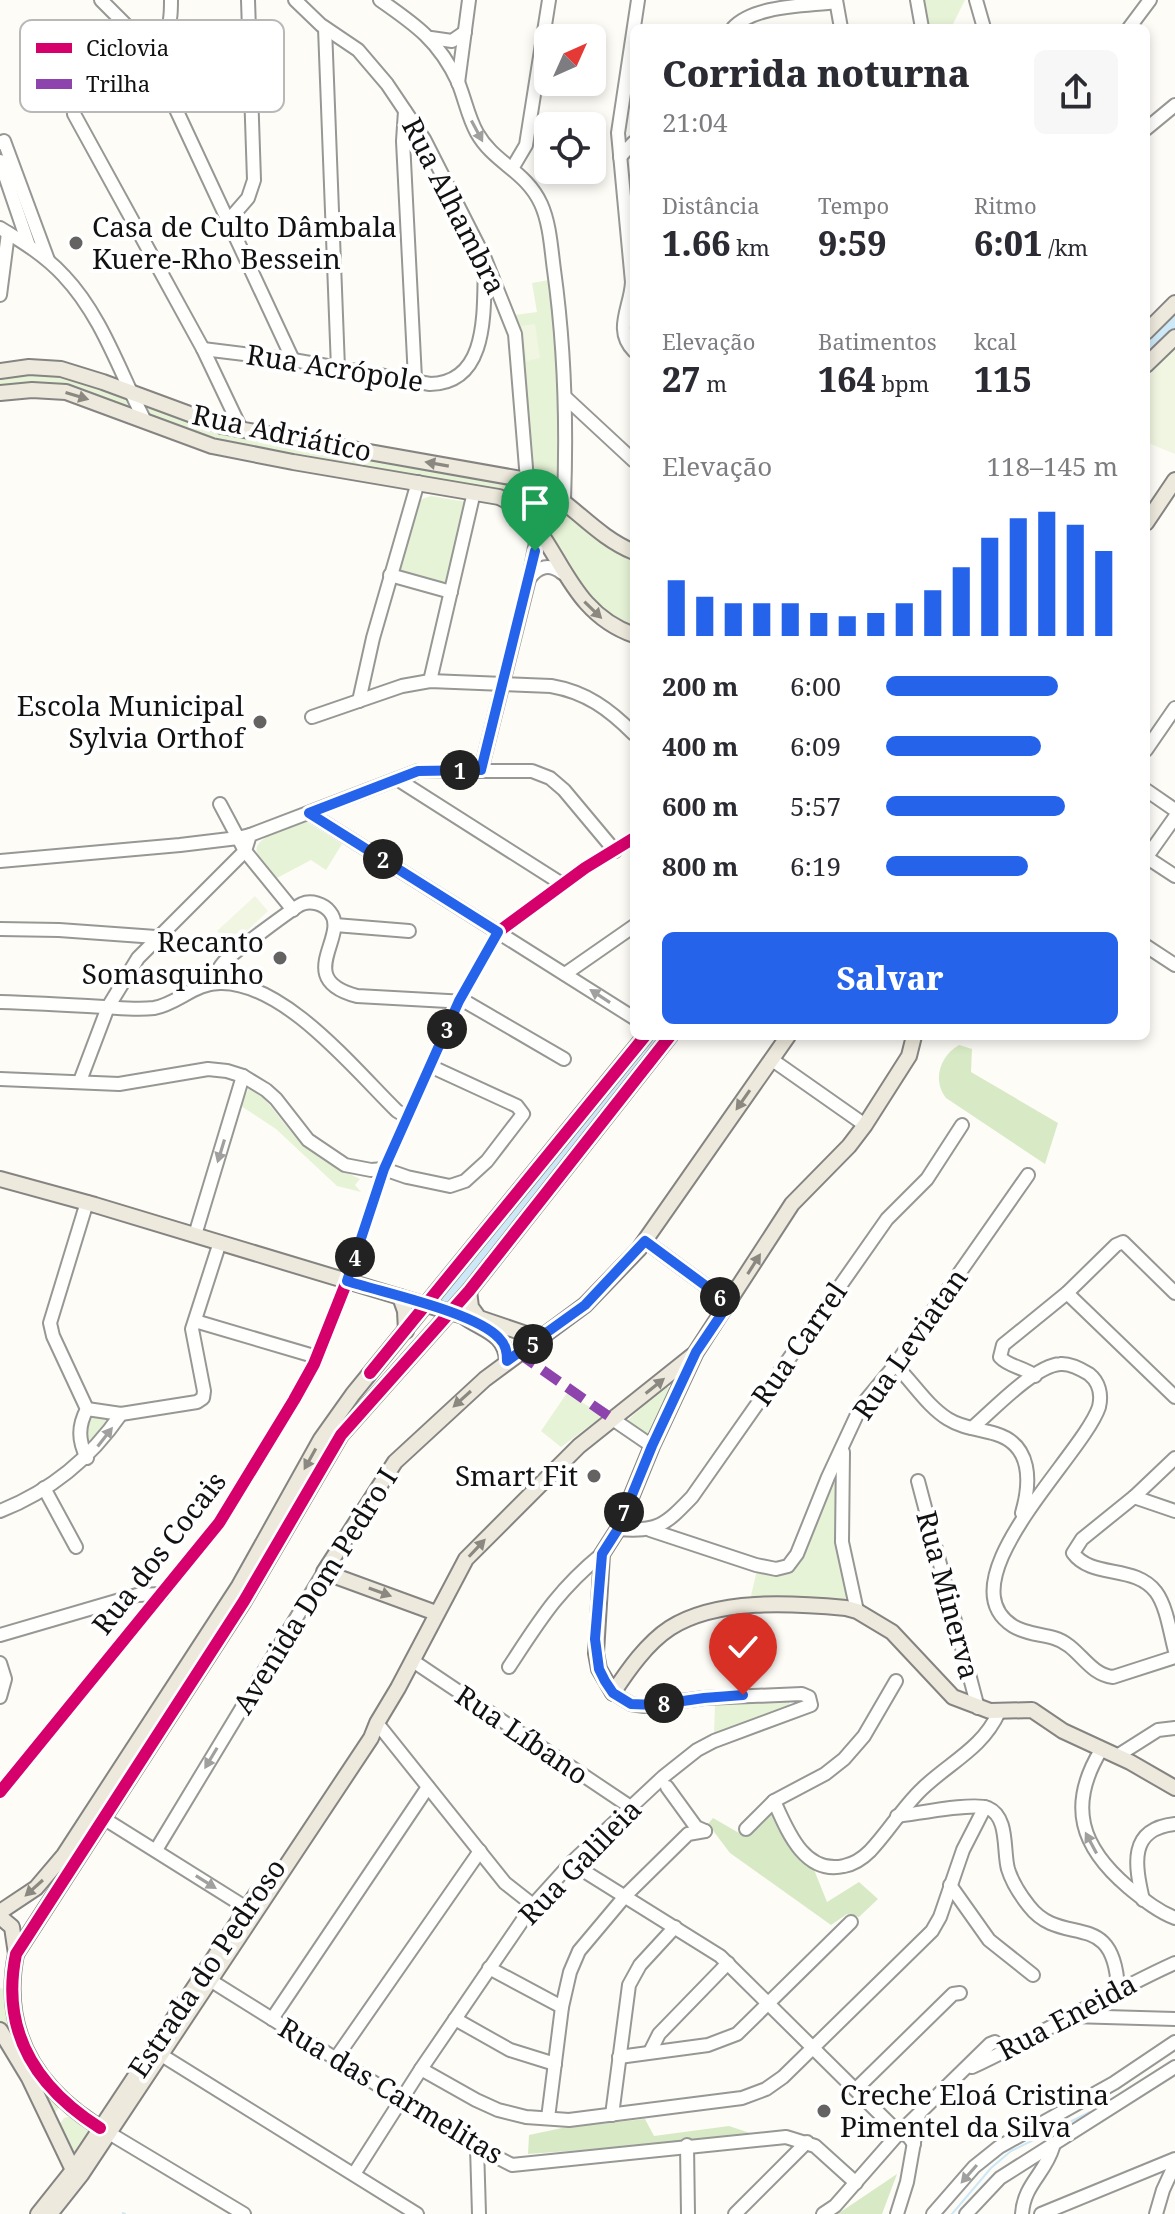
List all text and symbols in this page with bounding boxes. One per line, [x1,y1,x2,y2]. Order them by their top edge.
legend [20,20,284,112]
north arrow [534,24,606,96]
map controls [534,24,606,184]
text: Ciclovia [86,32,169,62]
text: Corrida noturna [662,49,970,98]
button: share [1034,50,1118,134]
text: Trilha [86,68,150,98]
text: 21:04 [662,104,728,140]
street label: Rua Alhambra [394,111,516,300]
button: locate [534,112,606,184]
one-way arrow [471,120,484,143]
text: Distância [662,190,760,220]
text: Tempo [818,190,889,220]
text: Ritmo [974,190,1037,220]
place label: Casa de Culto Dâmbala Kuere-Rho Bessein [92,207,397,277]
text: 1.66 [662,220,730,266]
text: 9:59 [818,220,886,266]
text: 6:01 [974,220,1042,266]
text: km [730,232,770,262]
text: /km [1042,232,1088,262]
marker: Casa de Culto Dâmbala Kuere-Rho Bessein [67,234,85,252]
text: Elevação [662,326,755,356]
text: Batimentos [818,326,937,356]
text: kcal [974,326,1016,356]
street label: Rua Acrópole [244,334,426,400]
text: 27 [662,356,701,402]
text: 164 [818,356,876,402]
text: 115 [974,356,1032,402]
text: m [701,368,727,398]
text: bpm [876,368,929,398]
one-way arrow [65,390,89,403]
street label: Rua Adriático [189,394,375,470]
text: Elevação [662,448,772,484]
text: 118–145 m [986,448,1118,484]
one-way arrow [424,457,449,469]
pin [501,469,569,551]
icon: arrive [513,481,557,525]
one-way arrow [583,600,602,619]
text: 200 m [662,668,738,704]
text: 6:00 [790,668,841,704]
place label: Escola Municipal Sylvia Orthof [17,686,247,756]
marker: Escola Municipal Sylvia Orthof [251,713,269,731]
text: 400 m [662,728,738,764]
text: 6:09 [790,728,841,764]
pin: 1 [440,750,480,790]
text: 1 [454,755,466,785]
text: 600 m [662,788,738,824]
text: 5:57 [790,788,841,824]
pin: 2 [363,839,403,879]
text: 2 [377,844,389,874]
text: 800 m [662,848,738,884]
text: 6:19 [790,848,841,884]
place label: Recanto Somasquinho [82,922,264,992]
button: Salvar [662,932,1118,1024]
marker: Recanto Somasquinho [271,949,289,967]
one-way arrow [589,988,610,1003]
pin: 3 [427,1009,467,1049]
text: 3 [441,1014,453,1044]
one-way arrow [736,1089,751,1110]
one-way arrow [214,1139,227,1163]
pin: 4 [335,1237,375,1277]
text: 4 [349,1242,361,1272]
one-way arrow [747,1253,761,1275]
street label: Rua Leviatan [843,1260,975,1427]
street label: Rua Carrel [742,1274,855,1413]
pin: 6 [700,1277,740,1317]
text: 6 [714,1282,726,1312]
pin: 5 [513,1324,553,1364]
text: 5 [527,1329,539,1359]
one-way arrow [645,1378,665,1395]
one-way arrow [452,1390,471,1408]
one-way arrow [96,1426,112,1447]
one-way arrow [304,1448,318,1470]
place label: Smart Fit [455,1456,578,1494]
street label: Avenida Dom Pedro I [223,1461,405,1720]
street label: Rua dos Cocais [83,1463,234,1642]
marker: Smart Fit [585,1467,603,1485]
pin: 7 [604,1492,644,1532]
text: 7 [618,1497,630,1527]
street label: Rua Minerva [908,1506,990,1683]
one-way arrow [467,1538,485,1557]
one-way arrow [368,1587,392,1599]
pin [709,1613,777,1695]
icon: check [721,1625,765,1669]
street label: Rua Líbano [449,1676,597,1793]
pin: 8 [644,1683,684,1723]
text: 8 [658,1688,670,1718]
one-way arrow [205,1747,219,1769]
street label: Rua Galileia [510,1790,649,1932]
one-way arrow [1085,1831,1098,1854]
street label: Estrada do Pedroso [119,1851,294,2084]
one-way arrow [195,1875,216,1890]
one-way arrow [25,1879,44,1897]
street label: Rua Eneida [991,1964,1142,2068]
street label: Rua das Carmelitas [272,2008,511,2172]
place label: Creche Eloá Cristina Pimentel da Silva [840,2075,1109,2145]
marker: Creche Eloá Cristina Pimentel da Silva [815,2102,833,2120]
one-way arrow [960,2165,978,2184]

